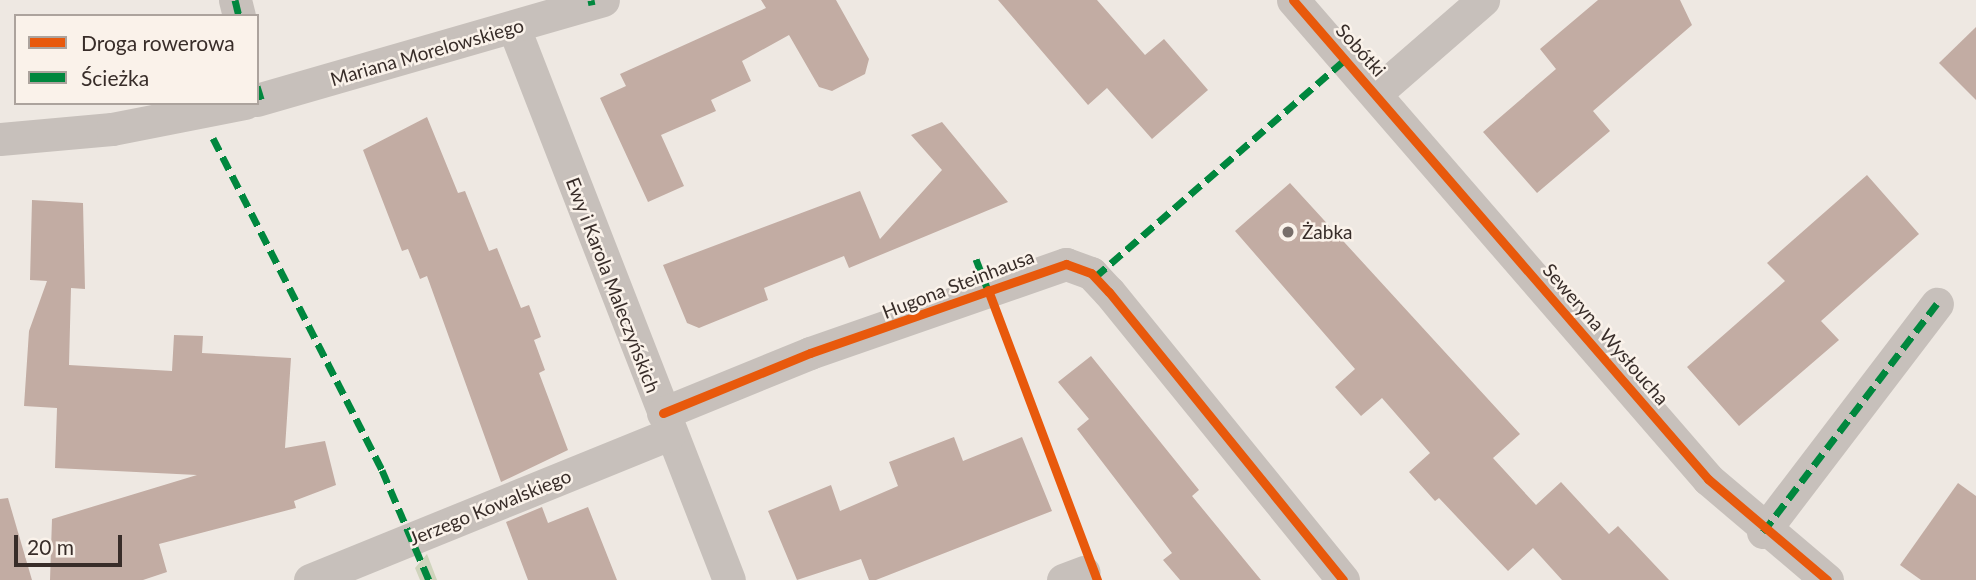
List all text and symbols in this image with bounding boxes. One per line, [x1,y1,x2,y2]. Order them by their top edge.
street label: Mariana Morelowskiego [328,13,526,91]
legend [14,14,259,105]
street label: Sobótki [1331,19,1391,81]
text: Droga rowerowa [81,30,235,55]
text: Ścieżka [81,65,149,90]
street label: Ewy i Karola Maleczyńskich [561,174,665,396]
place label: Żabka [1302,221,1353,243]
marker: Żabka [1280,224,1296,240]
street label: Hugona Steinhausa [879,245,1037,323]
street label: Seweryna Wysłoucha [1538,259,1674,409]
street label: Jerzego Kowalskiego [406,464,574,550]
scale bar [18,520,126,564]
text: 20 m [27,534,74,559]

